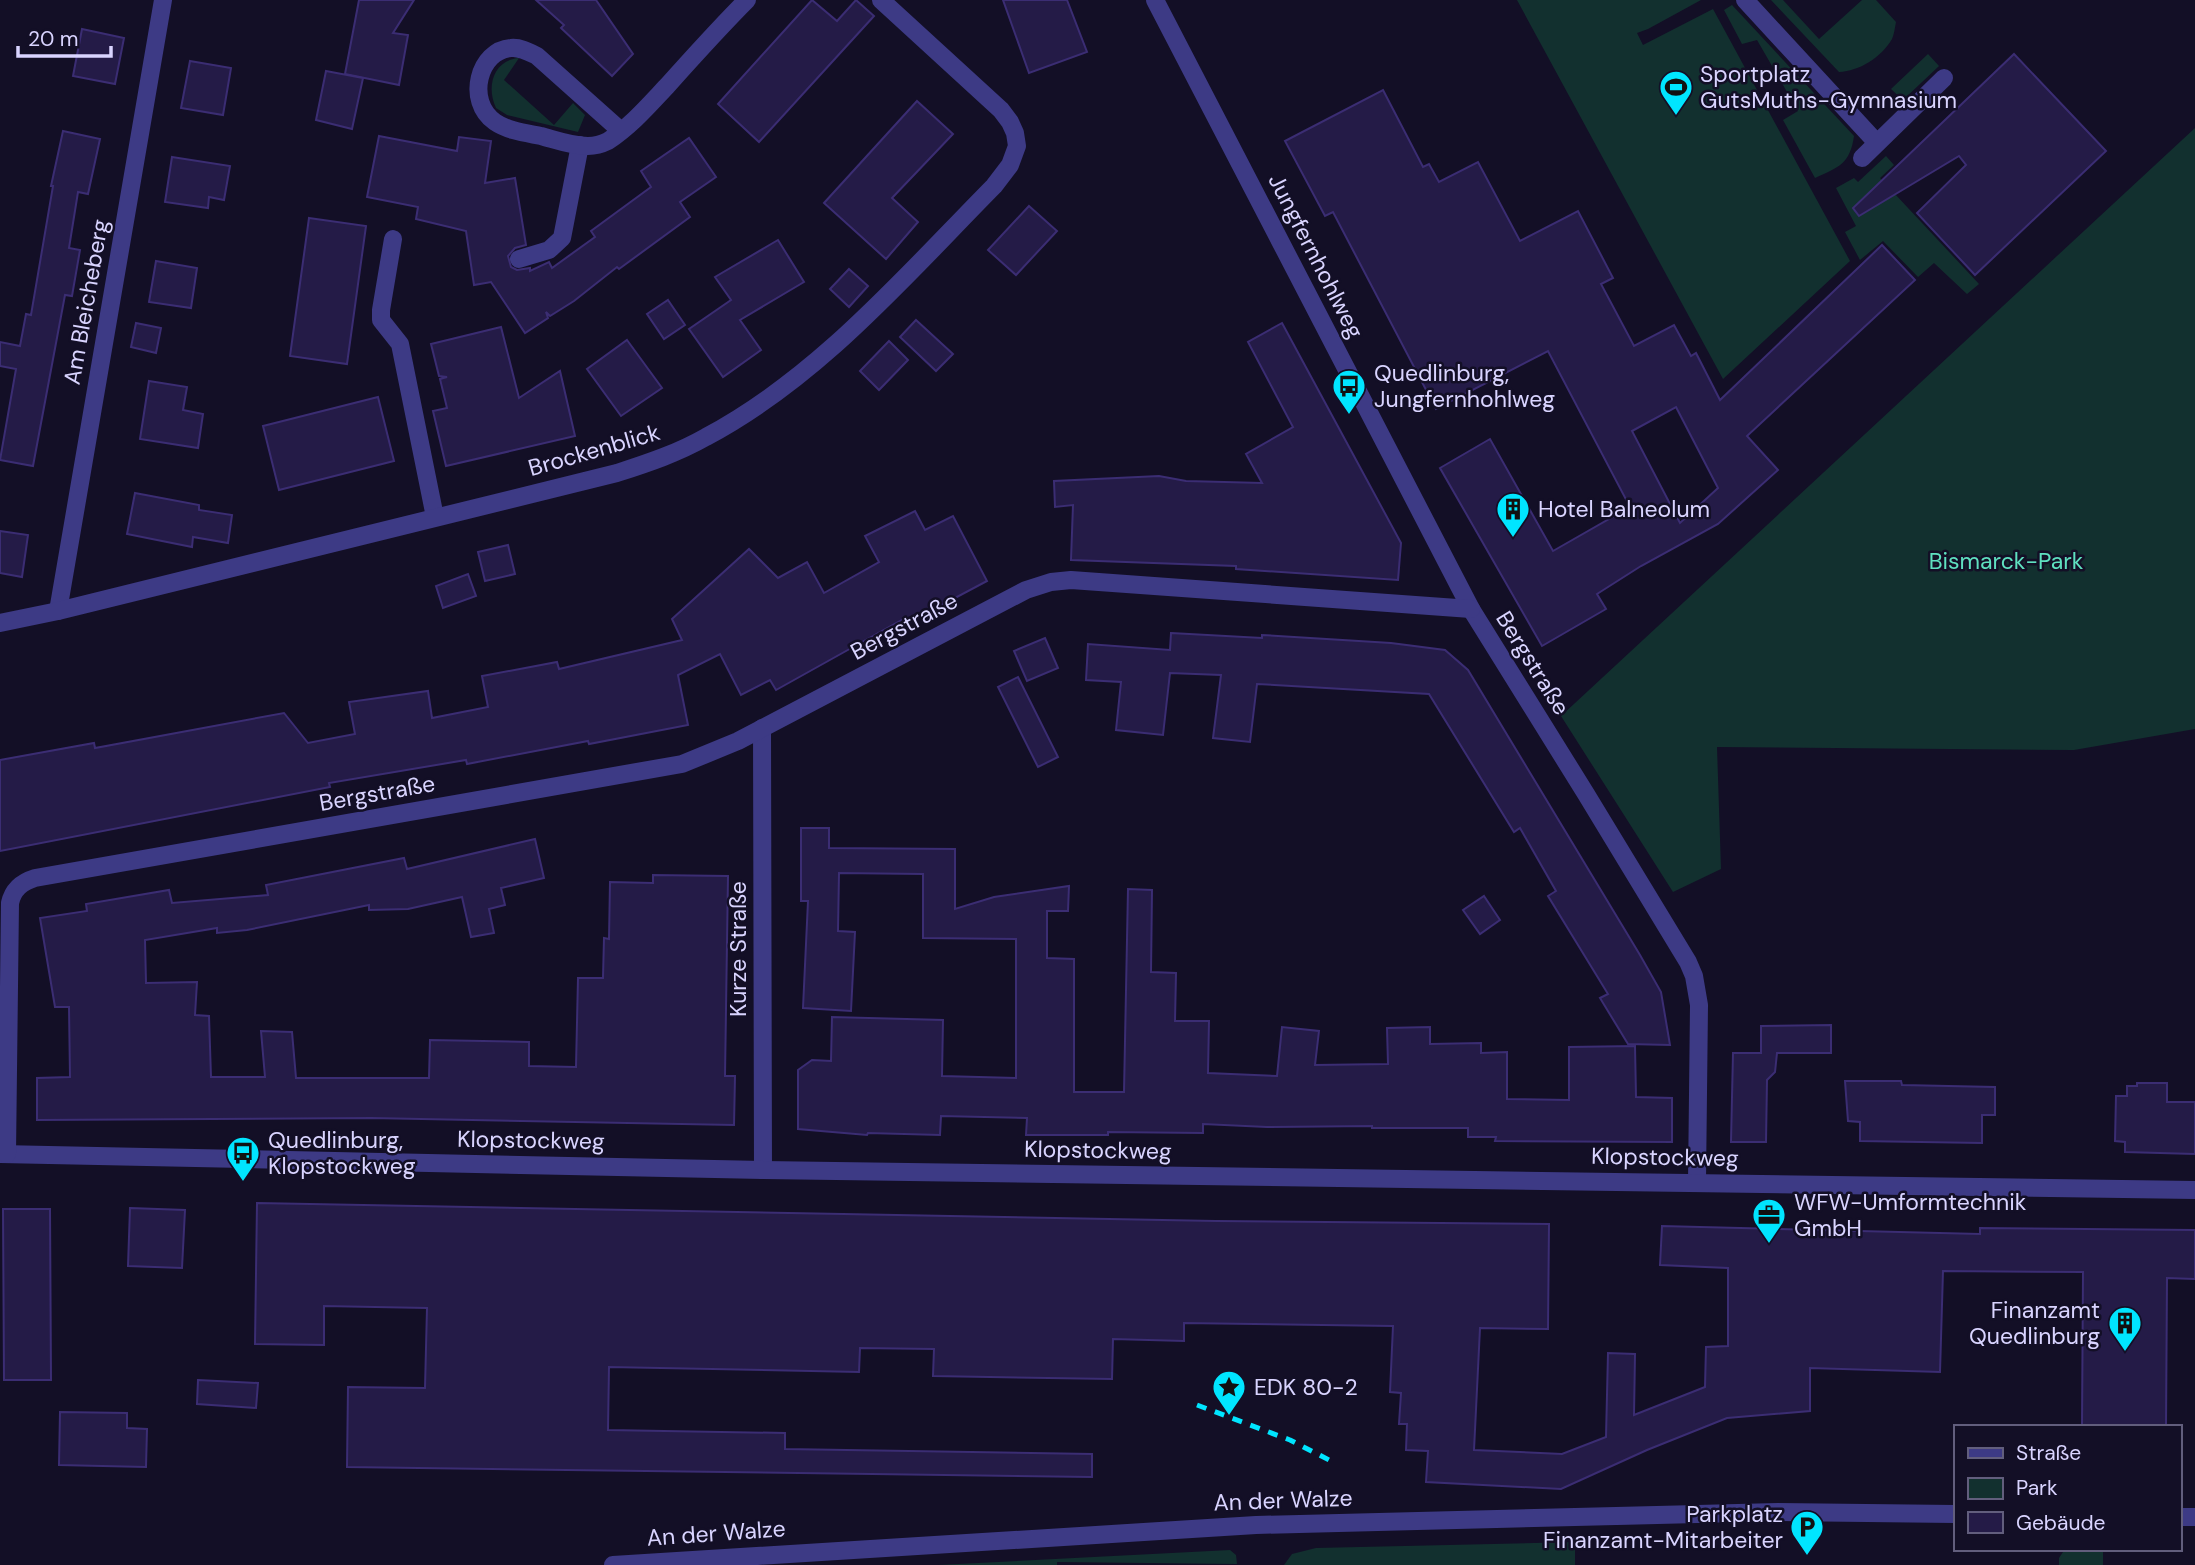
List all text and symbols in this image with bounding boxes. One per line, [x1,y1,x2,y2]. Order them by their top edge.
scale bar [18,14,110,58]
text: 20 m [28,25,79,53]
place label: Sportplatz GutsMuths-Gymnasium [1700,59,1957,115]
sports icon: Sportplatz GutsMuths-Gymnasium [1657,68,1695,117]
street label: Jungfernhohlweg [1262,169,1371,344]
street label: Am Bleicheberg [57,217,115,387]
place label: Quedlinburg, Jungfernhohlweg [1374,358,1555,414]
bus stop icon: Quedlinburg, Jungfernhohlweg [1330,367,1368,416]
street label: Brockenblick [525,417,664,483]
building icon: Hotel Balneolum [1494,490,1532,539]
place label: Hotel Balneolum [1538,494,1710,524]
park label: Bismarck-Park [1929,546,2084,576]
street label: Bergstraße [845,585,963,667]
street label: Bergstraße [1489,605,1577,721]
street label: Bergstraße [317,768,437,818]
street label: Kurze Straße [723,881,753,1017]
street label: Klopstockweg [457,1124,605,1156]
place label: Quedlinburg, Klopstockweg [268,1125,416,1181]
bus stop icon: Quedlinburg, Klopstockweg [224,1134,262,1183]
street label: Klopstockweg [1024,1134,1172,1166]
street label: Klopstockweg [1591,1141,1739,1173]
place label: WFW-Umformtechnik GmbH [1794,1187,2027,1243]
office icon: WFW-Umformtechnik GmbH [1750,1196,1788,1245]
place label: Finanzamt Quedlinburg [1969,1295,2100,1351]
building icon: Finanzamt Quedlinburg [2106,1304,2144,1353]
place icon: EDK 80-2 [1210,1368,1248,1417]
place label: EDK 80-2 [1254,1372,1358,1402]
legend [1954,1425,2181,1551]
text: Straße [2016,1439,2081,1467]
text: Park [2016,1474,2058,1502]
street label: An der Walze [1213,1483,1353,1517]
place label: Parkplatz Finanzamt-Mitarbeiter [1543,1499,1783,1555]
parking icon: Parkplatz Finanzamt-Mitarbeiter [1788,1508,1826,1557]
text: Gebäude [2016,1509,2106,1537]
street label: An der Walze [646,1513,786,1553]

